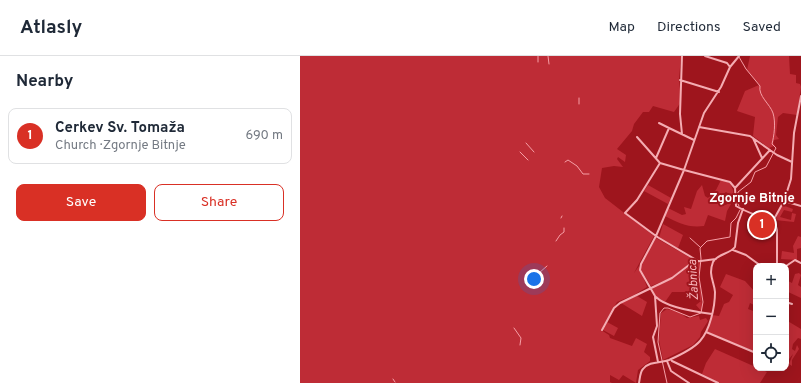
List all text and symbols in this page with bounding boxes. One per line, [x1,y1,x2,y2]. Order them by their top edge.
text: Atlasly [20,16,82,40]
text: Map [609,19,635,36]
text: Directions [657,19,721,36]
text: Saved [743,19,781,36]
text: Nearby [16,71,73,93]
text: Cerkev Sv. Tomaža [55,119,185,138]
text: 1 [27,128,33,144]
text: 690 m [246,128,283,144]
text: Church · Zgornje Bitnje [55,138,186,154]
button: Save [16,184,146,221]
button: Share [154,184,284,221]
district label: Zgornje Bitnje [709,191,795,207]
pin: 1 [749,210,775,240]
water label: Žabnica [685,258,703,301]
map controls [753,263,789,371]
button: + [753,263,789,299]
your location [524,269,544,289]
button: − [753,299,789,335]
button: locate [753,335,789,371]

